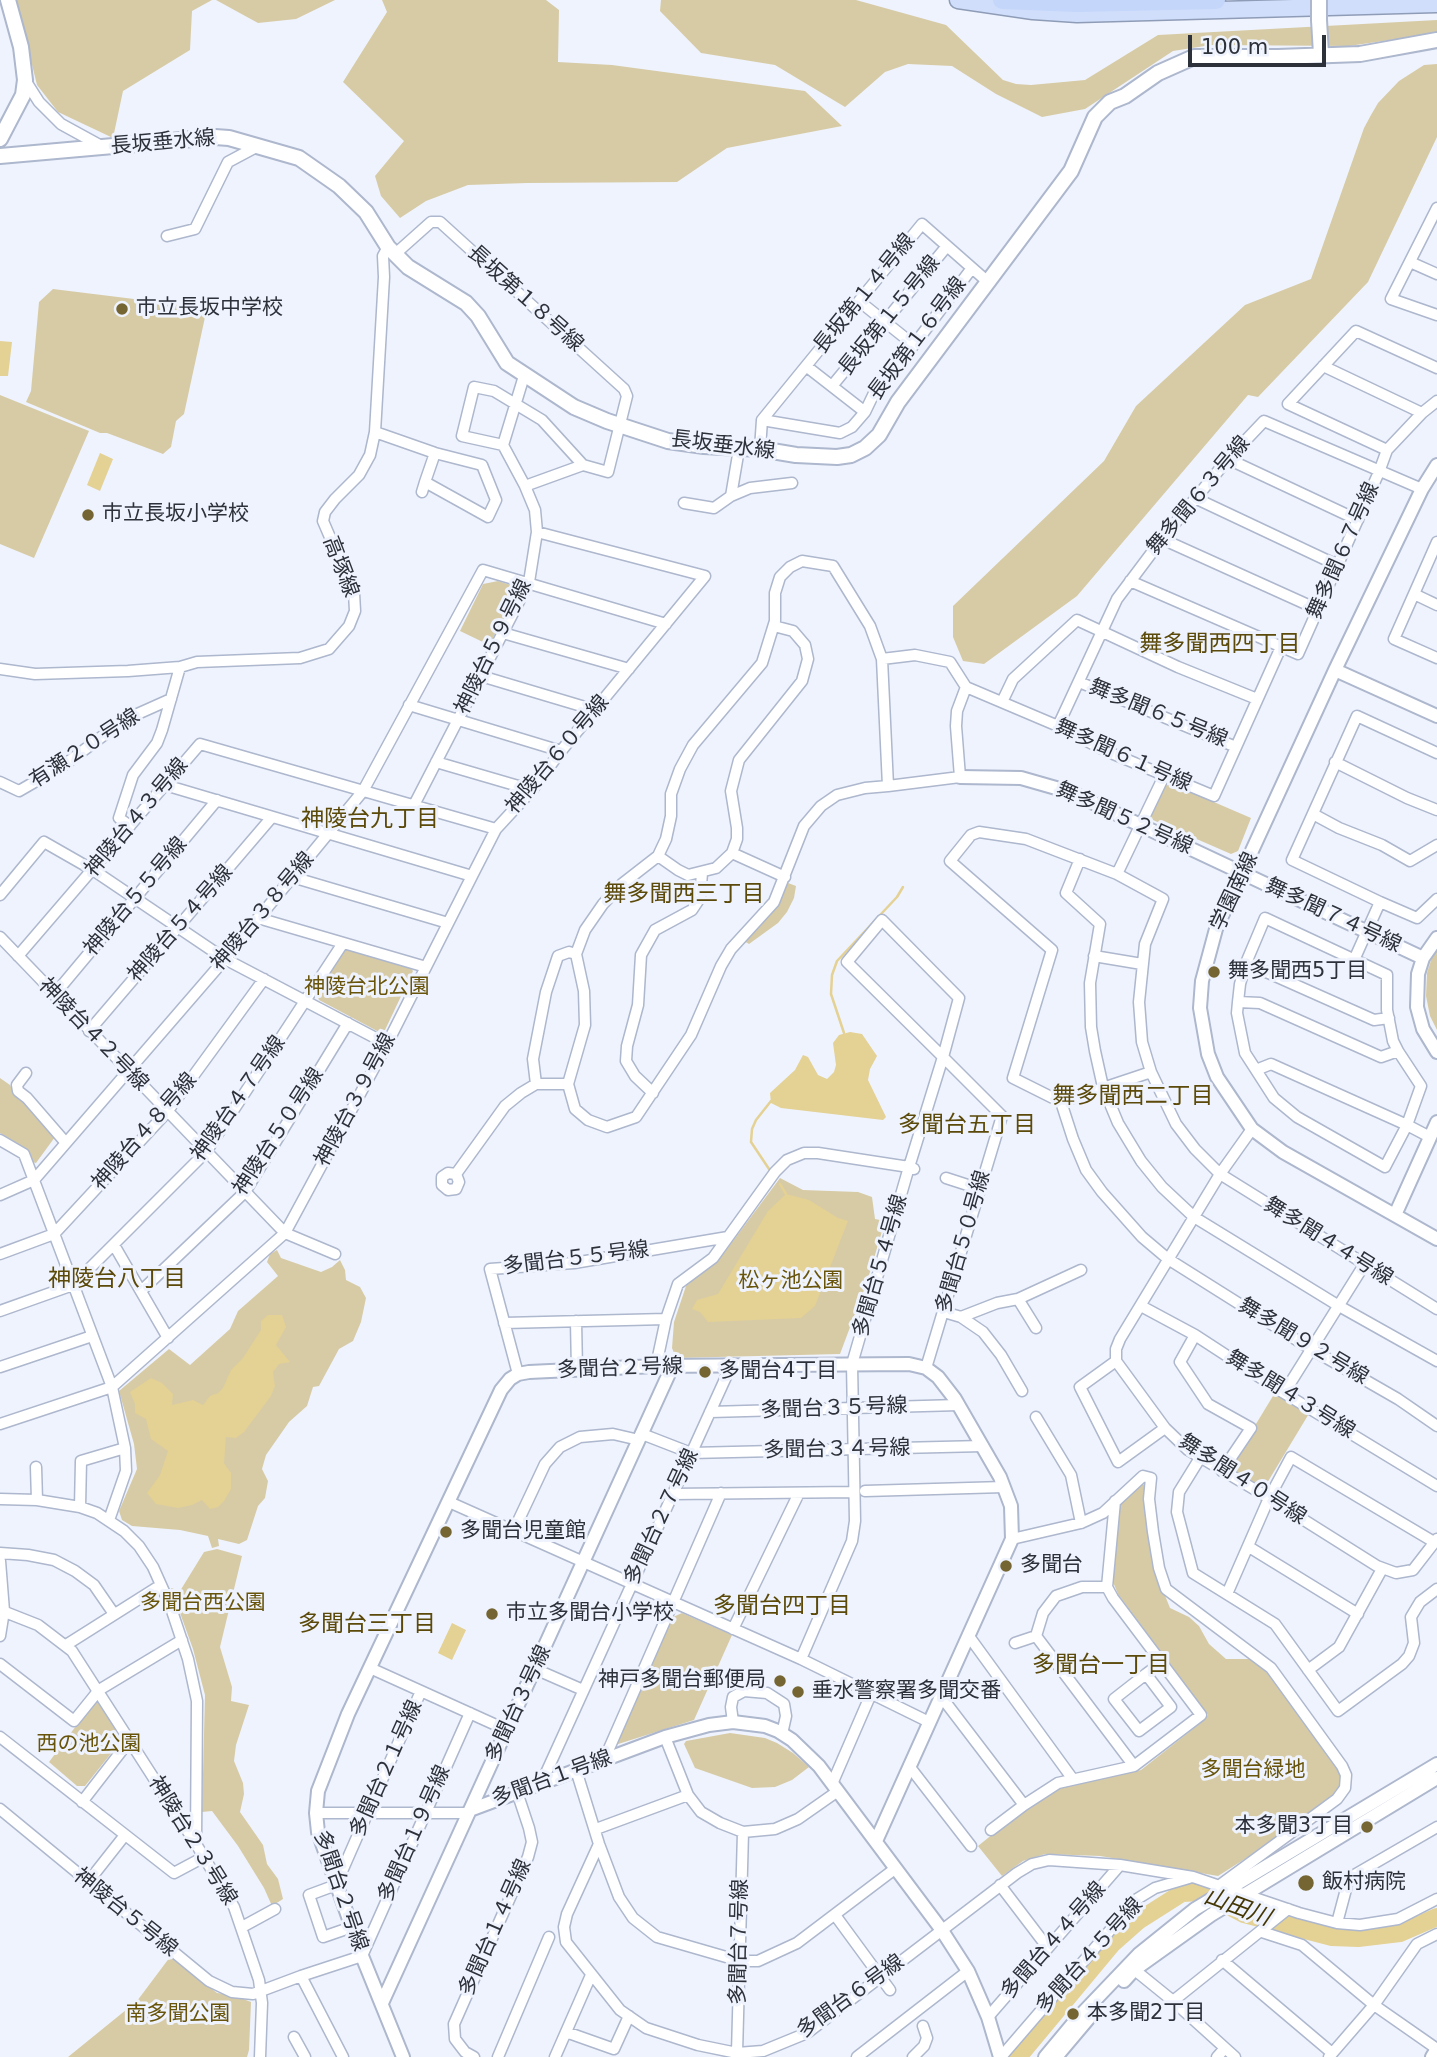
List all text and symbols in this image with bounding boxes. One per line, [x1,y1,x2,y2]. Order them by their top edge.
scale bar [1192,21,1330,65]
text: 100 m [1201,35,1268,59]
street label: 長坂垂水線 [110,126,216,160]
street label: 長坂第１４号線 [809,229,921,359]
street label: 長坂第１８号線 [462,240,588,358]
street label: 長坂第１５号線 [834,251,946,381]
street label: 長坂第１６号線 [864,273,972,405]
place label: 市立長坂中学校 [136,296,283,322]
marker: 市立長坂中学校 [114,301,130,317]
street label: 長坂垂水線 [669,427,777,465]
street label: 舞多聞６３号線 [1142,432,1256,560]
street label: 舞多聞６７号線 [1303,479,1385,623]
place label: 市立長坂小学校 [102,502,249,528]
marker: 市立長坂小学校 [80,507,96,523]
street label: 高塚線 [317,533,363,601]
street label: 神陵台５９号線 [450,575,538,719]
district label: 舞多聞西四丁目 [1140,631,1300,659]
street label: 舞多聞６５号線 [1085,675,1231,753]
street label: 神陵台６０号線 [501,691,615,819]
street label: 有瀬２０号線 [25,704,145,794]
street label: 舞多聞６１号線 [1051,715,1195,797]
street label: 神陵台４３号線 [80,754,194,882]
street label: 舞多聞５２号線 [1052,778,1196,860]
district label: 神陵台九丁目 [301,806,439,834]
street label: 神陵台５５号線 [79,833,193,961]
street label: 神陵台３８号線 [206,848,320,976]
street label: 学園南線 [1206,849,1264,935]
street label: 神陵台５４号線 [123,860,239,988]
street label: 舞多聞７４号線 [1261,874,1405,958]
district label: 舞多聞西三丁目 [604,881,764,909]
place label: 舞多聞西5丁目 [1228,959,1367,985]
marker: 舞多聞西5丁目 [1206,964,1222,980]
street label: 神陵台４２号線 [33,973,153,1097]
park label: 神陵台北公園 [304,975,430,1001]
street label: 神陵台３９号線 [310,1029,402,1171]
street label: 神陵台４７号線 [187,1032,291,1166]
street label: 神陵台５０号線 [228,1063,330,1201]
street label: 神陵台４８号線 [87,1068,203,1196]
district label: 舞多聞西二丁目 [1053,1083,1213,1111]
district label: 多聞台五丁目 [898,1112,1036,1140]
street label: 多聞台５０号線 [932,1168,996,1316]
street label: 多聞台５４号線 [849,1192,913,1340]
street label: 舞多聞４４号線 [1259,1192,1397,1292]
street label: 多聞台５５号線 [502,1238,650,1280]
district label: 神陵台八丁目 [48,1266,186,1294]
park label: 松ヶ池公園 [739,1269,843,1295]
street label: 舞多聞９２号線 [1234,1293,1372,1391]
street label: 舞多聞４３号線 [1221,1345,1359,1445]
street label: 多聞台２号線 [557,1354,683,1384]
place label: 多聞台4丁目 [719,1359,837,1385]
marker: 多聞台4丁目 [697,1364,713,1380]
street label: 多聞台３５号線 [760,1394,908,1424]
street label: 舞多聞４０号線 [1173,1429,1311,1531]
street label: 多聞台３４号線 [763,1436,911,1464]
street label: 多聞台２７号線 [620,1445,704,1589]
place label: 多聞台児童館 [460,1519,586,1545]
marker: 多聞台児童館 [438,1524,454,1540]
place label: 多聞台 [1020,1553,1083,1579]
marker: 多聞台 [998,1558,1014,1574]
park label: 多聞台西公園 [140,1591,266,1617]
district label: 多聞台四丁目 [713,1593,851,1621]
place label: 市立多聞台小学校 [506,1601,674,1627]
marker: 市立多聞台小学校 [484,1606,500,1622]
district label: 多聞台三丁目 [298,1611,436,1639]
street label: 多聞台３号線 [481,1642,557,1766]
district label: 多聞台一丁目 [1032,1652,1170,1680]
place label: 神戸多聞台郵便局 [598,1668,766,1694]
marker: 神戸多聞台郵便局 [772,1673,788,1689]
place label: 垂水警察署多聞交番 [812,1679,1001,1705]
marker: 垂水警察署多聞交番 [790,1684,806,1700]
street label: 多聞台２１号線 [346,1697,428,1841]
park label: 西の池公園 [37,1732,141,1758]
street label: 多聞台１号線 [488,1746,616,1812]
park label: 多聞台緑地 [1201,1758,1305,1784]
street label: 多聞台１９号線 [374,1762,456,1906]
street label: 神陵台２３号線 [142,1772,242,1910]
place label: 本多聞3丁目 [1235,1814,1353,1840]
marker: 本多聞3丁目 [1359,1819,1375,1835]
street label: 多聞台２号線 [308,1827,372,1955]
street label: 多聞台１４号線 [455,1856,537,2000]
street label: 神陵台５号線 [68,1864,182,1962]
place label: 飯村病院 [1322,1870,1406,1896]
marker: 飯村病院 [1296,1873,1316,1893]
street label: 多聞台４４号線 [996,1877,1112,2005]
street label: 多聞台７号線 [726,1879,754,2005]
water label: 山田川 [1200,1883,1274,1933]
street label: 多聞台４５号線 [1031,1893,1149,2019]
street label: 多聞台６号線 [793,1950,909,2044]
place label: 本多聞2丁目 [1087,2001,1205,2027]
park label: 南多聞公園 [126,2002,230,2028]
marker: 本多聞2丁目 [1065,2006,1081,2022]

